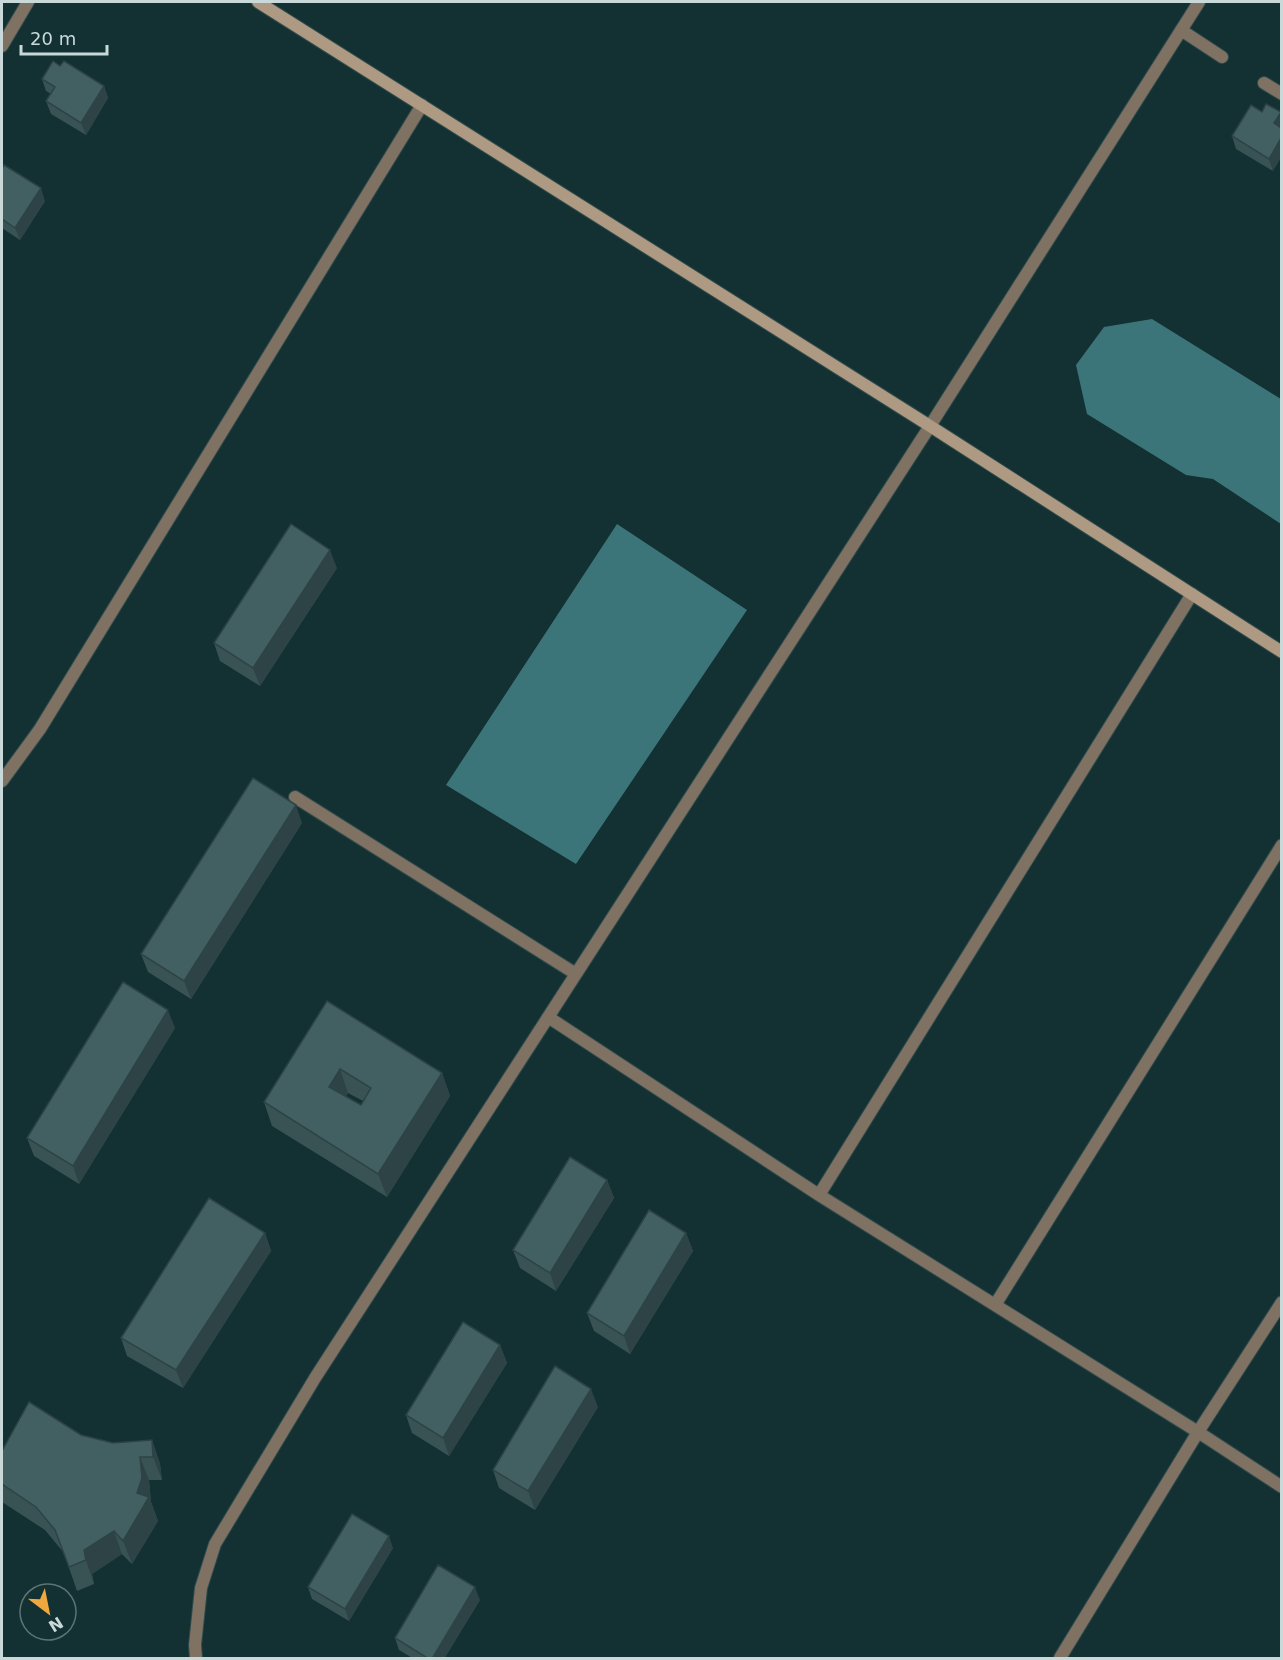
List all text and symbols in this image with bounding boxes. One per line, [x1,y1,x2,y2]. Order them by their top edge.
scale bar [21,18,106,56]
text: 20 m [30,28,76,49]
north arrow [18,1582,78,1642]
text: N [45,1613,66,1636]

